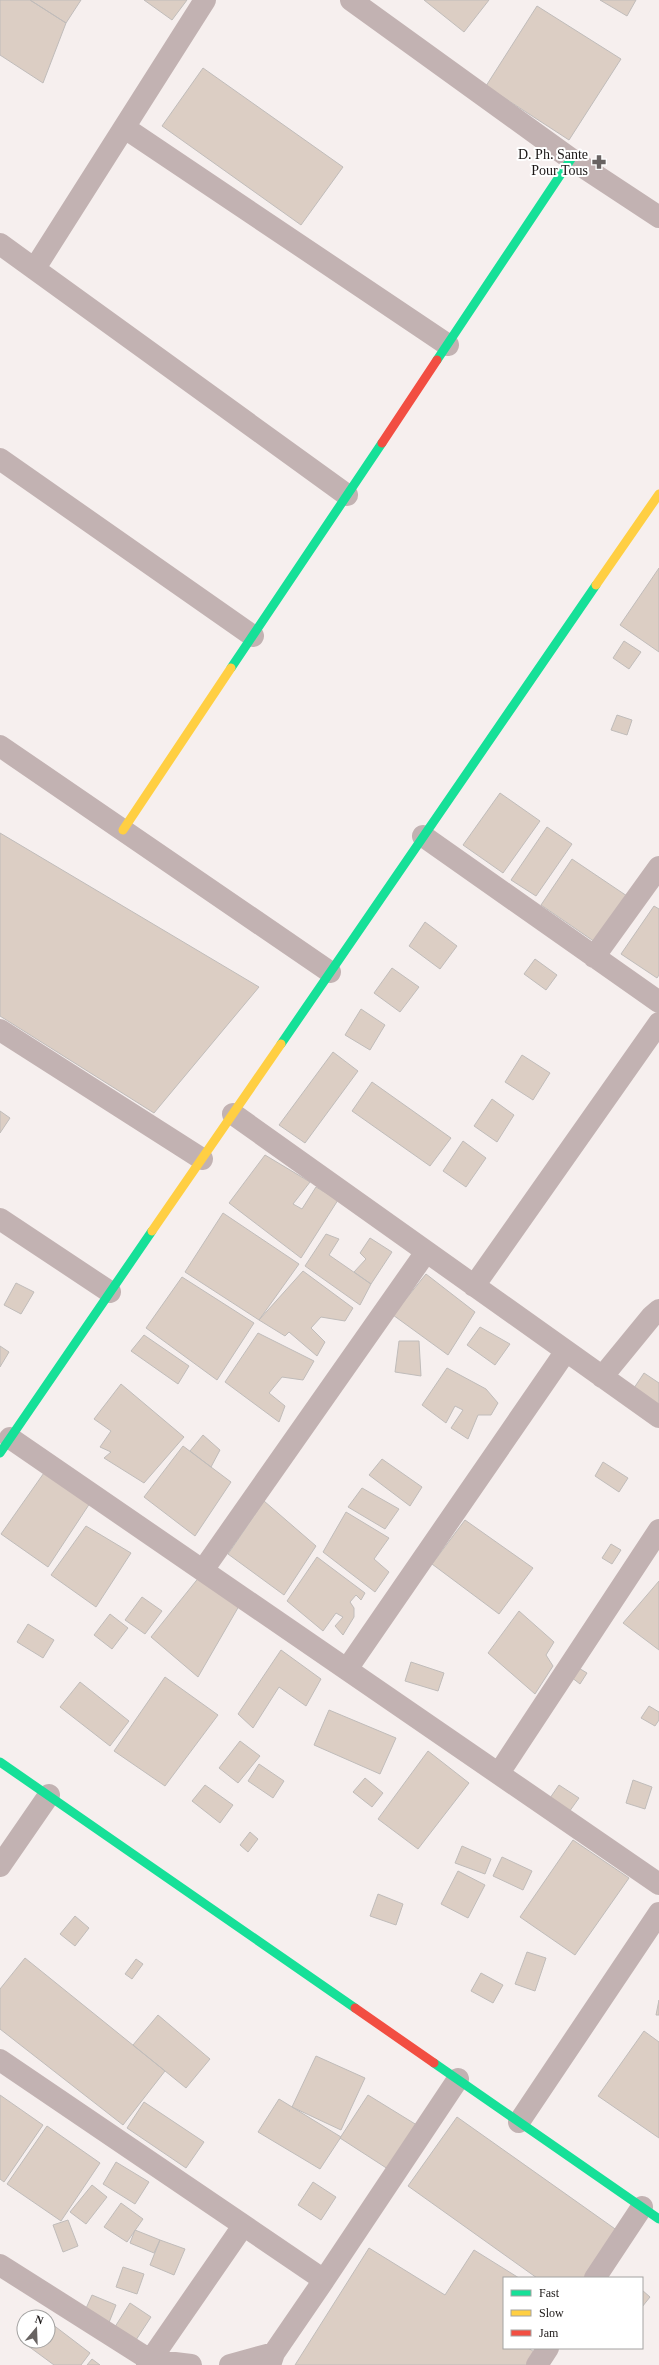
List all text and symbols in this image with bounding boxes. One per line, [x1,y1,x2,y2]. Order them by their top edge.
place label: D. Ph. Sante Pour Tous [518,147,588,178]
pharmacy icon: D. Ph. Sante Pour Tous [591,154,607,170]
legend [503,2277,643,2349]
text: Fast [539,2286,560,2300]
text: Slow [539,2306,564,2320]
north arrow [16,2309,56,2349]
text: N [34,2313,45,2327]
text: Jam [539,2326,559,2340]

